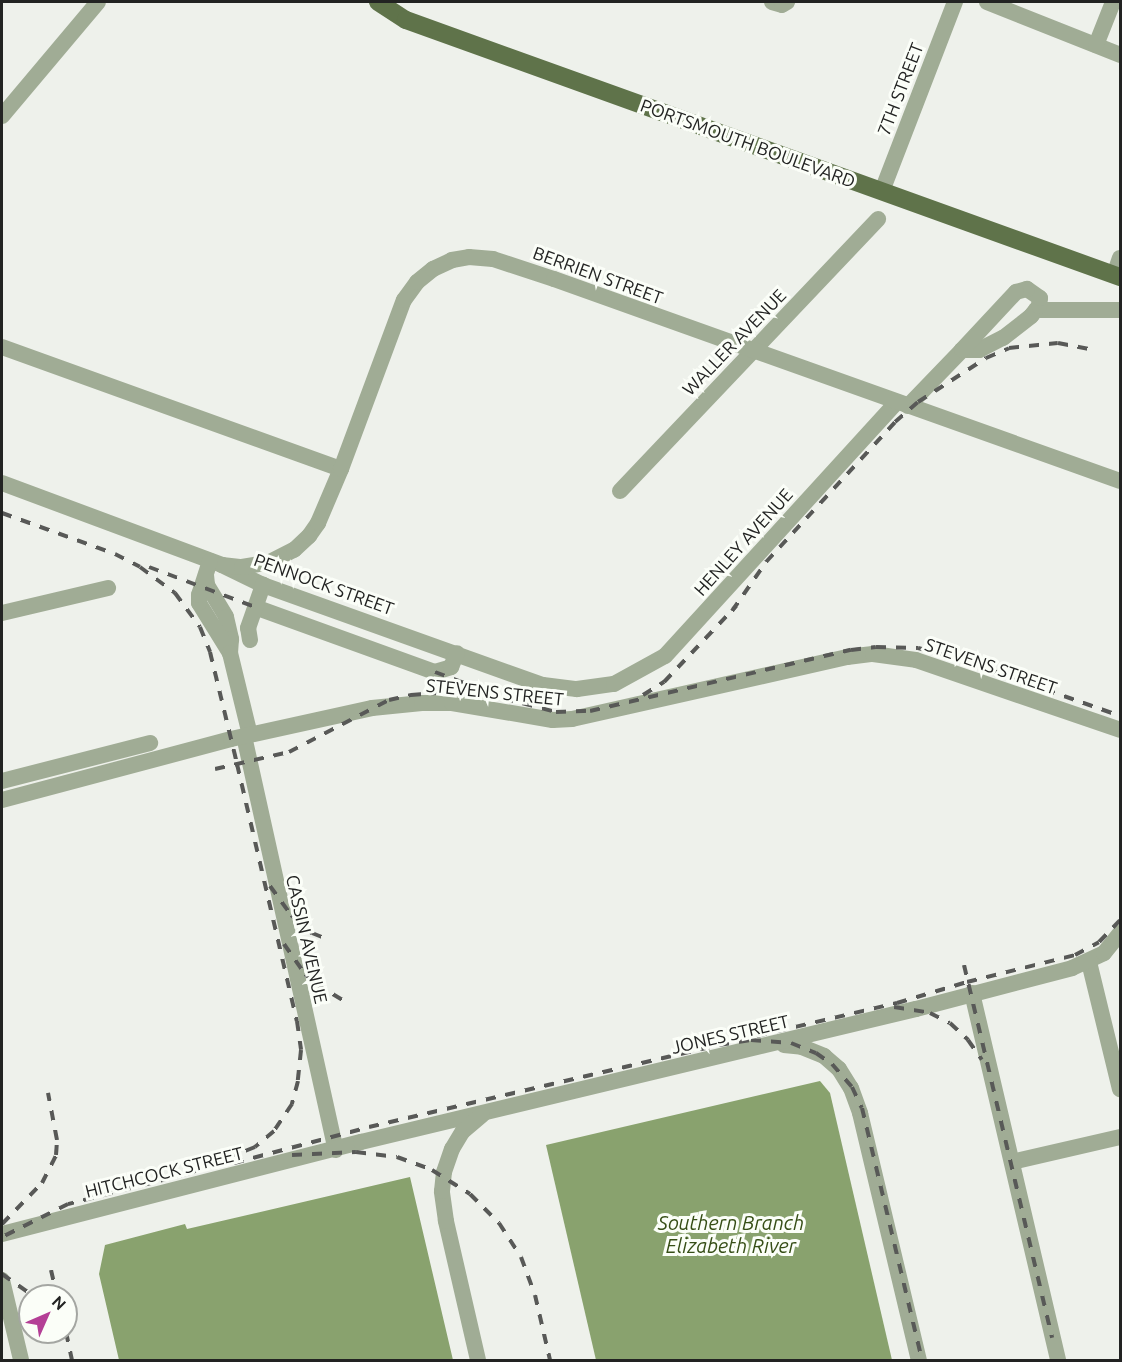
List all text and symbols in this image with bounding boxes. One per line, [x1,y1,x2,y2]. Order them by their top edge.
street label: 7TH STREET [872,40,928,138]
street label: PORTSMOUTH BOULEVARD [638,94,858,192]
street label: BERRIEN STREET [530,242,666,308]
street label: WALLER AVENUE [678,284,790,400]
street label: HENLEY AVENUE [689,484,797,600]
street label: PENNOCK STREET [251,549,397,619]
street label: STEVENS STREET [922,633,1060,699]
street label: STEVENS STREET [425,674,565,710]
street label: CASSIN AVENUE [282,873,332,1005]
street label: JONES STREET [669,1010,791,1058]
street label: HITCHCOCK STREET [83,1142,245,1202]
water label: Southern Branch Elizabeth River [658,1210,804,1257]
north arrow [18,1284,78,1344]
text: N [49,1292,70,1313]

